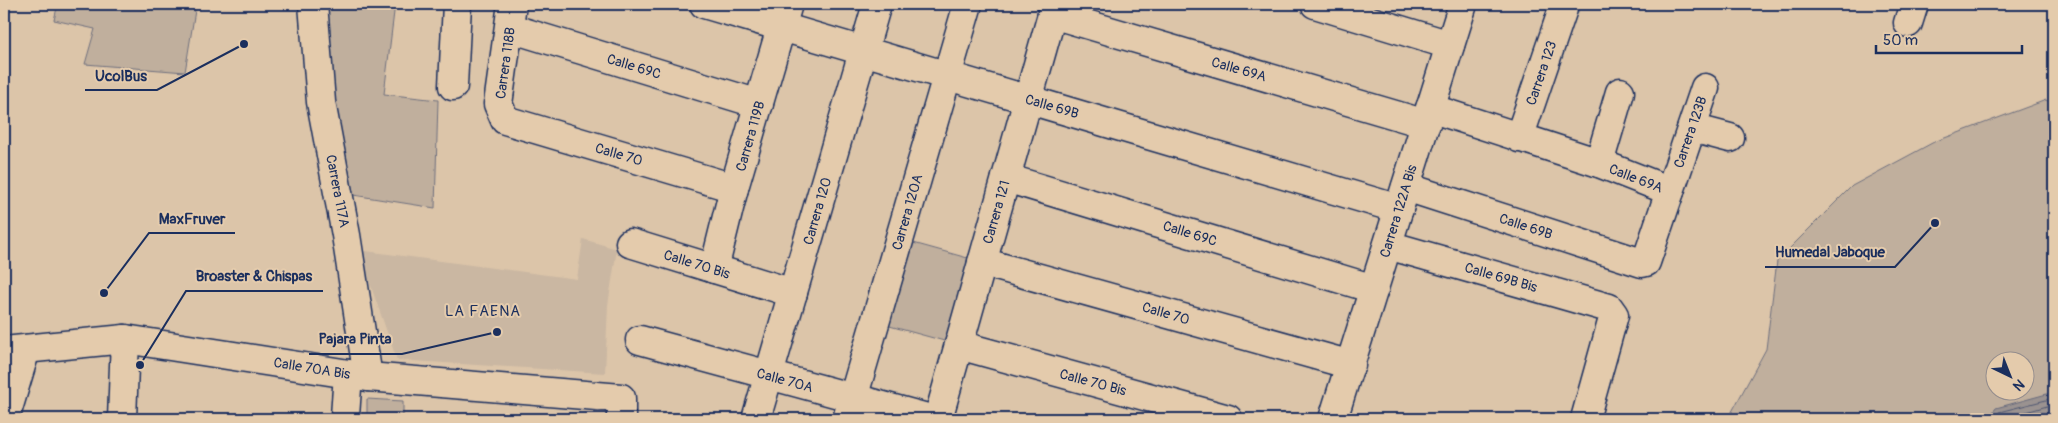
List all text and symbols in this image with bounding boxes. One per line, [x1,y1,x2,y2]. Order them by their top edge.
scale bar [1876,22,2022,54]
street label: Carrera 118B [492,26,519,100]
text: 50 m [1883,31,1918,50]
street label: Carrera 123 [1523,39,1560,108]
street label: Calle 69C [605,50,663,83]
street label: Calle 69A [1210,54,1268,85]
callout: UcolBus [85,60,157,90]
text: UcolBus [95,67,147,86]
street label: Calle 69B [1023,91,1081,122]
street label: Carrera 123B [1670,94,1711,170]
street label: Carrera 119B [732,99,769,173]
street label: Calle 70 [593,140,645,169]
street label: Carrera 117A [322,153,353,229]
street label: Calle 69A [1607,160,1665,196]
street label: Carrera 122A Bis [1376,162,1421,260]
street label: Carrera 120A [889,172,926,252]
street label: Carrera 120 [800,176,835,247]
street label: Carrera 121 [979,179,1014,246]
callout: MaxFruver [149,203,235,233]
text: MaxFruver [159,210,226,229]
street label: Calle 69B [1497,210,1555,243]
street label: Calle 69C [1161,217,1219,250]
callout: Humedal Jaboque [1765,237,1895,267]
text: Humedal Jaboque [1775,243,1886,262]
street label: Calle 70 Bis [662,246,733,283]
street label: Calle 69B Bis [1463,259,1540,296]
callout: Broaster & Chispas [186,261,323,291]
text: Broaster & Chispas [196,267,313,286]
street label: Calle 70 [1140,299,1192,328]
district label: LA FAENA [445,302,521,321]
callout: Pajara Pinta [309,324,402,354]
text: Pajara Pinta [319,330,391,349]
north arrow [1986,350,2036,400]
street label: Calle 70A Bis [272,354,352,383]
street label: Calle 70A [755,365,815,396]
street label: Calle 70 Bis [1058,365,1129,400]
text: N [2009,376,2028,395]

